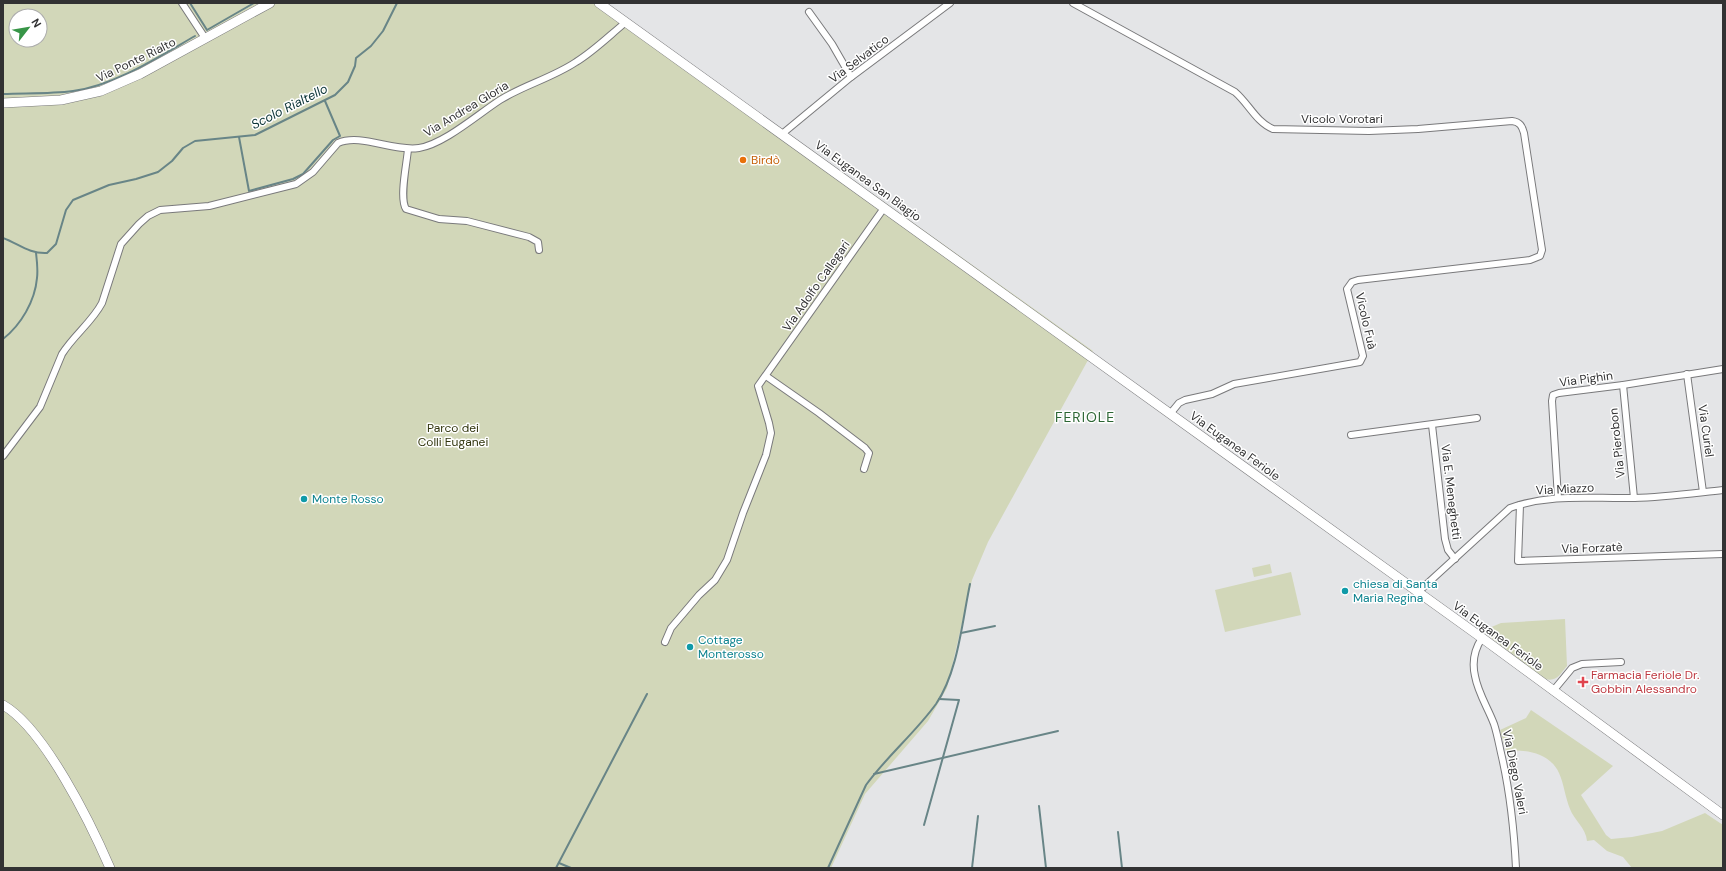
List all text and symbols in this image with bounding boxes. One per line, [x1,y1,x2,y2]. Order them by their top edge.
north arrow [8,8,48,48]
text: N [29,16,45,30]
street label: Via Selvatico [826,31,892,87]
street label: Via Ponte Rialto [94,34,178,86]
street label: Via Andrea Gloria [421,77,511,141]
water label: Scolo Rialtello [248,80,331,133]
street label: Vicolo Vorotari [1301,111,1383,127]
street label: Via Euganea San Biagio [812,137,924,225]
place label: Birdò [751,152,780,168]
marker: Birdò [738,155,748,165]
street label: Via Adolfo Callegari [779,237,853,335]
street label: Vicolo Fuà [1352,291,1380,351]
street label: Via Pighin [1558,367,1614,391]
street label: Via Curiel [1694,404,1718,458]
street label: Via Pierobon [1605,407,1629,479]
district label: FERIOLE [1055,408,1115,426]
street label: Via Euganea Feriole [1187,408,1283,484]
park label: Parco dei Colli Euganei [418,420,488,450]
street label: Via E. Meneghetti [1437,443,1465,541]
street label: Via Miazzo [1535,479,1595,499]
place label: Monte Rosso [312,491,384,507]
marker: Monte Rosso [299,494,309,504]
street label: Via Forzatè [1561,539,1623,557]
place label: chiesa di Santa Maria Regina [1353,576,1437,606]
marker: chiesa di Santa Maria Regina [1340,586,1350,596]
street label: Via Euganea Feriole [1450,598,1546,674]
place label: Cottage Monterosso [698,632,764,662]
marker: Cottage Monterosso [685,642,695,652]
place label: Farmacia Feriole Dr. Gobbin Alessandro [1591,667,1699,697]
marker: Farmacia Feriole Dr. Gobbin Alessandro [1578,677,1588,687]
street label: Via Diego Valeri [1499,728,1531,816]

